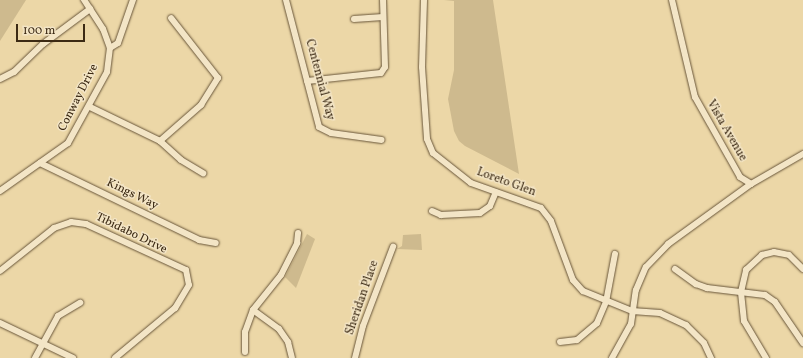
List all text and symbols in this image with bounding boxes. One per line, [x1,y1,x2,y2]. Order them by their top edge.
scale bar [18,16,87,42]
text: 100 m [23,23,55,39]
street label: Centennial Way [301,38,337,122]
street label: Conway Drive [56,62,102,134]
street label: Vista Avenue [703,98,749,164]
street label: Loreto Glen [474,166,538,200]
street label: Kings Way [104,176,160,214]
street label: Tibidabo Drive [93,211,169,257]
street label: Sheridan Place [343,259,383,337]

